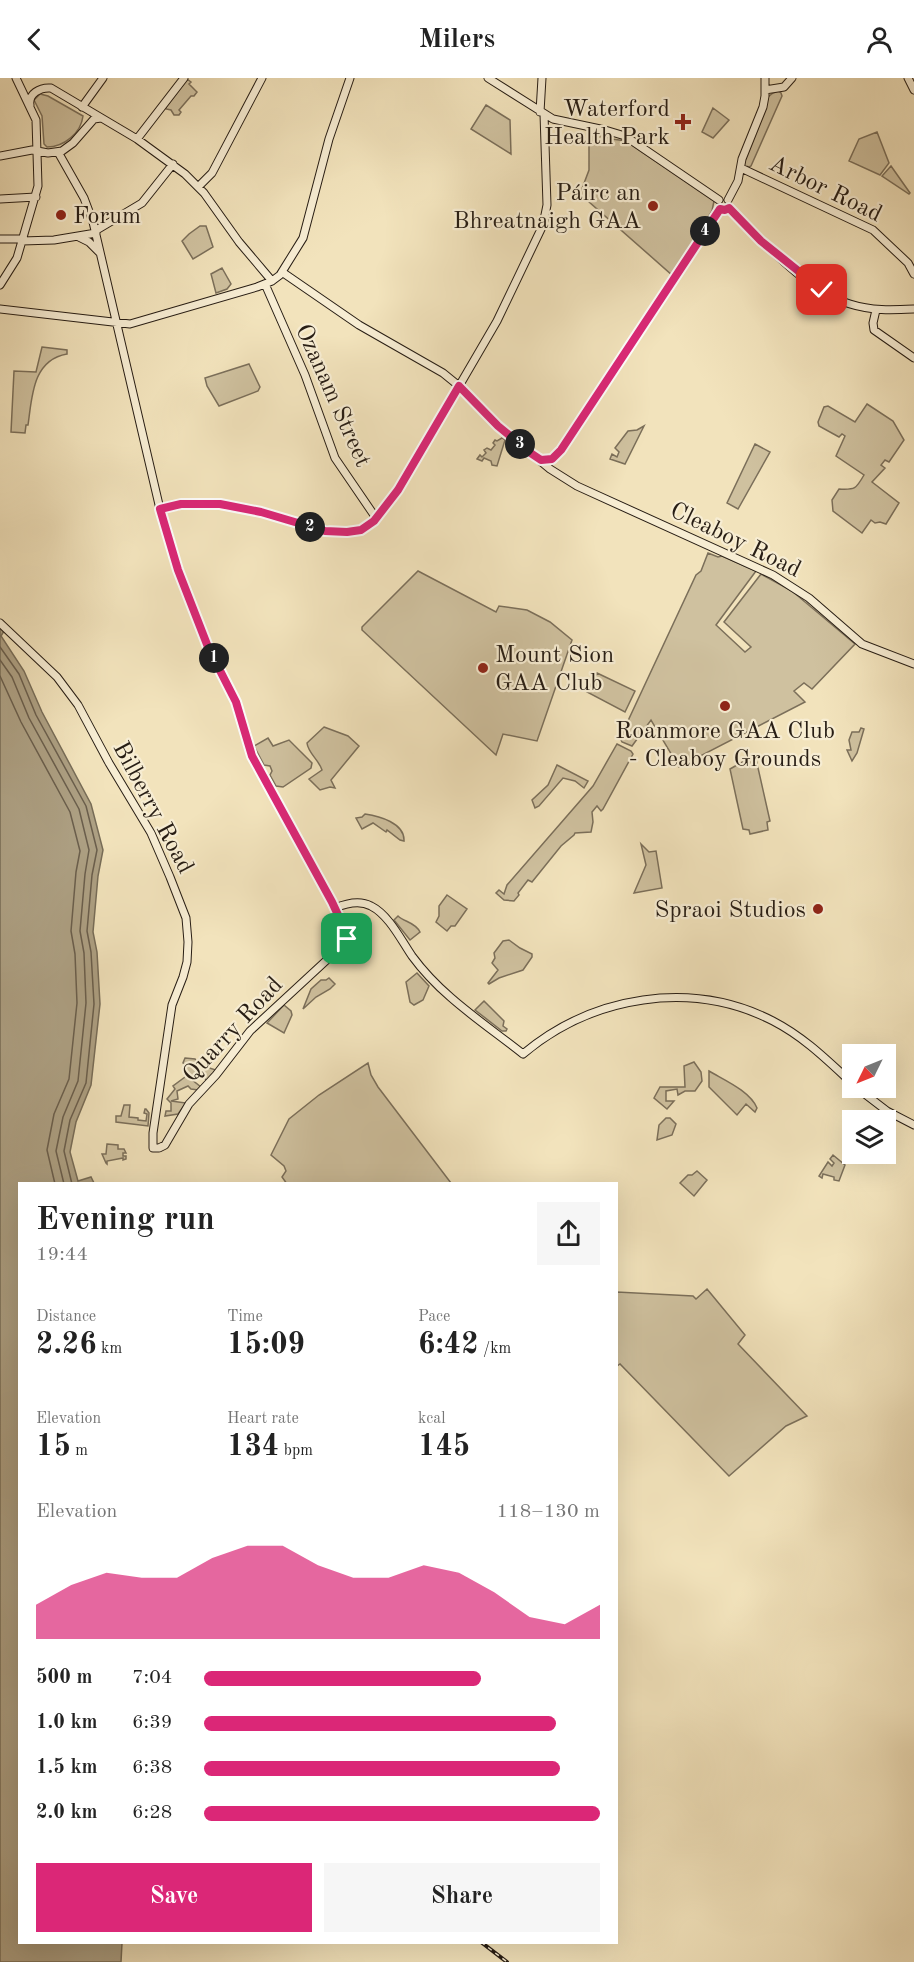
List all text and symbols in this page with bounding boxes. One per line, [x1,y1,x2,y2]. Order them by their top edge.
icon: back [18,23,51,56]
icon: person [863,23,896,56]
text: Milers [419,26,495,53]
place label: Waterford Health Park [544,98,670,150]
marker: Waterford Health Park [674,113,692,131]
street label: Arbor Road [765,152,885,227]
place label: Páirc an Bhreatnaigh GAA [453,182,641,234]
marker: Páirc an Bhreatnaigh GAA [646,199,660,213]
place label: Forum [73,205,141,229]
marker: Forum [54,208,68,222]
pin: 4 [690,216,720,246]
text: 4 [700,223,710,239]
pin [796,264,847,315]
icon: check [805,273,838,306]
street label: Ozanam Street [290,321,374,471]
pin: 3 [505,429,535,459]
text: 3 [515,436,525,452]
street label: Cleaboy Road [666,499,804,583]
pin: 2 [295,512,325,542]
text: 2 [305,519,315,535]
pin: 1 [199,643,229,673]
place label: Mount Sion GAA Club [495,644,614,696]
text: 1 [209,650,219,666]
marker: Mount Sion GAA Club [476,661,490,675]
marker: Roanmore GAA Club - Cleaboy Grounds [718,699,732,713]
place label: Roanmore GAA Club - Cleaboy Grounds [615,720,835,772]
street label: Bilberry Road [107,738,197,878]
place label: Spraoi Studios [654,899,806,923]
marker: Spraoi Studios [811,902,825,916]
pin [321,913,372,964]
icon: arrive [330,922,363,955]
street label: Quarry Road [179,973,288,1088]
north arrow [842,1044,896,1098]
map controls [842,1044,896,1164]
button: layers [842,1110,896,1164]
button: share [537,1202,600,1265]
text: Evening run [36,1204,215,1237]
text: 19:44 [36,1245,88,1265]
text: Distance [36,1309,96,1325]
text: Time [227,1309,263,1325]
text: Pace [418,1309,450,1325]
text: 2.26 [36,1330,97,1360]
text: 15:09 [227,1330,305,1360]
text: 6:42 [418,1330,479,1360]
text: km [97,1341,122,1357]
text: /km [479,1341,511,1357]
text: Elevation [36,1411,101,1427]
text: Heart rate [227,1411,299,1427]
text: kcal [418,1411,446,1427]
text: 15 [36,1432,71,1462]
text: 134 [227,1432,279,1462]
text: 145 [418,1432,470,1462]
text: m [71,1443,88,1459]
text: bpm [279,1443,313,1459]
text: Elevation [36,1502,117,1522]
text: 118–130 m [497,1502,600,1522]
text: 500 m [36,1668,92,1688]
text: 7:04 [132,1668,172,1688]
text: 1.0 km [36,1713,98,1733]
text: 6:39 [132,1713,172,1733]
text: 1.5 km [36,1758,98,1778]
text: 6:38 [132,1758,172,1778]
text: 2.0 km [36,1803,98,1823]
text: 6:28 [132,1803,172,1823]
button: Save [36,1863,312,1932]
button: Share [324,1863,600,1932]

